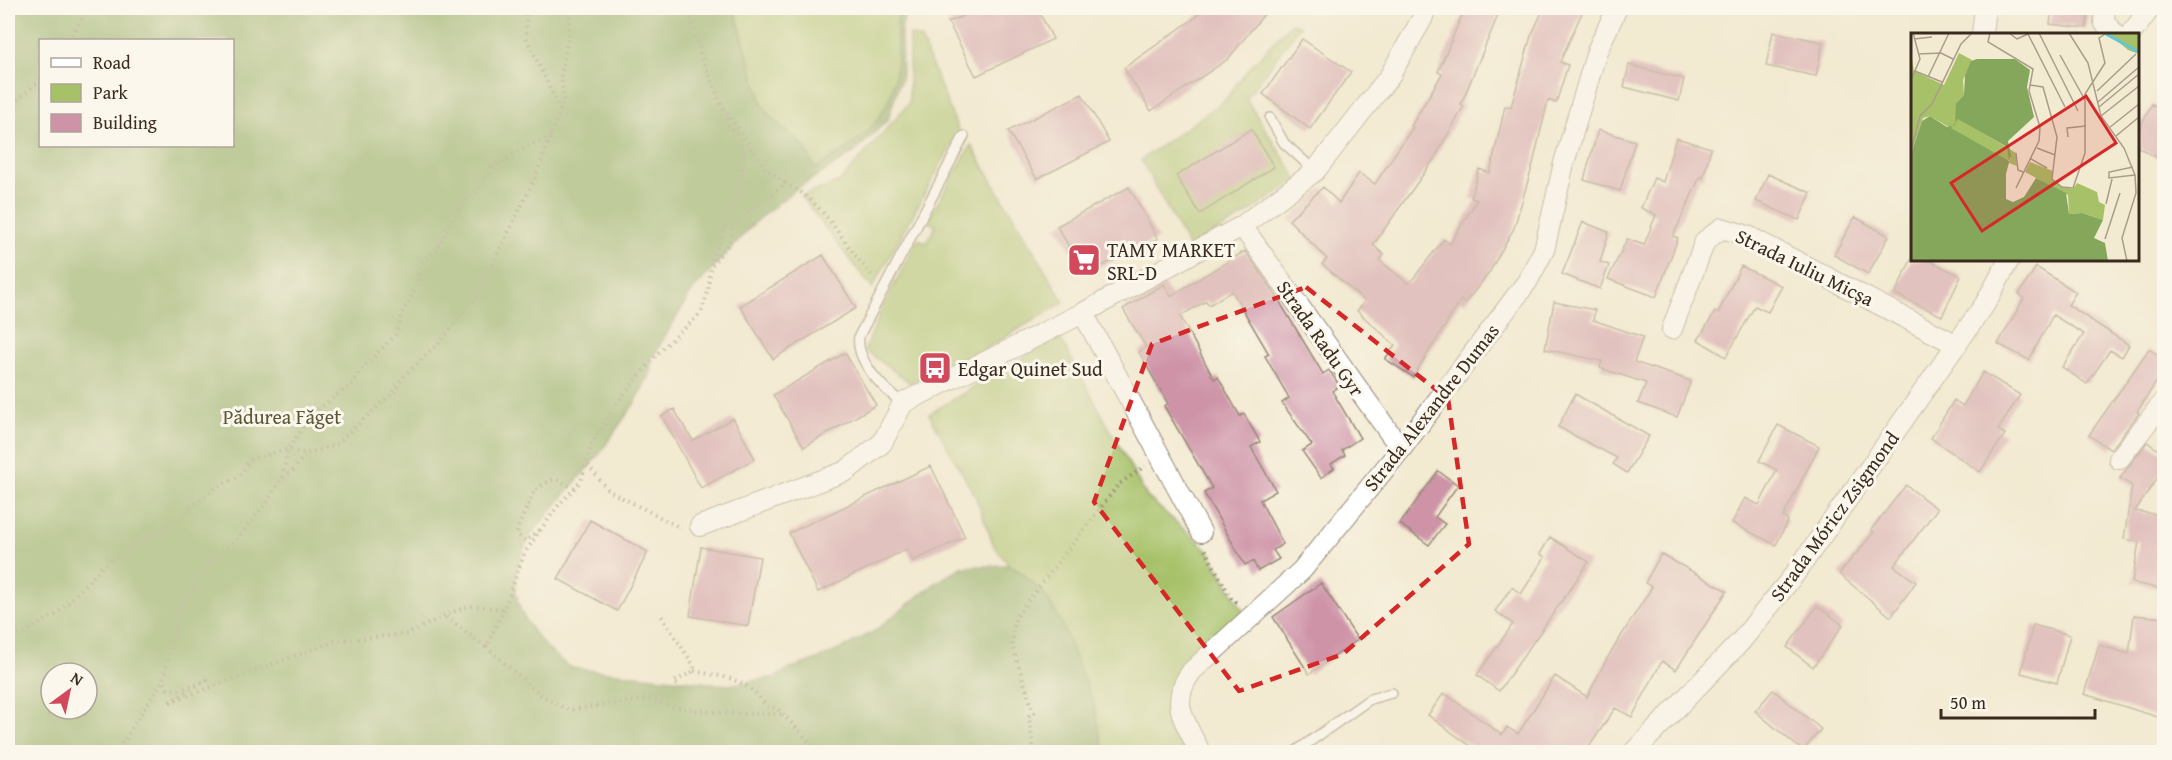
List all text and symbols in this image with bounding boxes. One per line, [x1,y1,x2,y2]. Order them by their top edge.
inset map [1911,33,2139,261]
legend [39,39,234,147]
text: Road [93,49,131,76]
text: Park [93,79,129,106]
text: Building [93,109,157,136]
street label: Strada Iuliu Micșa [1731,221,1880,313]
place label: TAMY MARKET SRL-D [1107,235,1235,287]
supermarket icon: TAMY MARKET SRL-D [1066,242,1102,278]
street label: Strada Radu Gyr [1270,274,1372,402]
street label: Strada Alexandre Dumas [1356,317,1506,497]
bus stop icon: Edgar Quinet Sud [917,350,953,386]
place label: Edgar Quinet Sud [958,354,1103,383]
park label: Pădurea Făget [223,402,341,431]
street label: Strada Móricz Zsigmond [1762,425,1906,607]
north arrow [39,661,99,721]
text: N [66,665,88,692]
scale bar [1941,682,2096,720]
text: 50 m [1950,689,1986,716]

